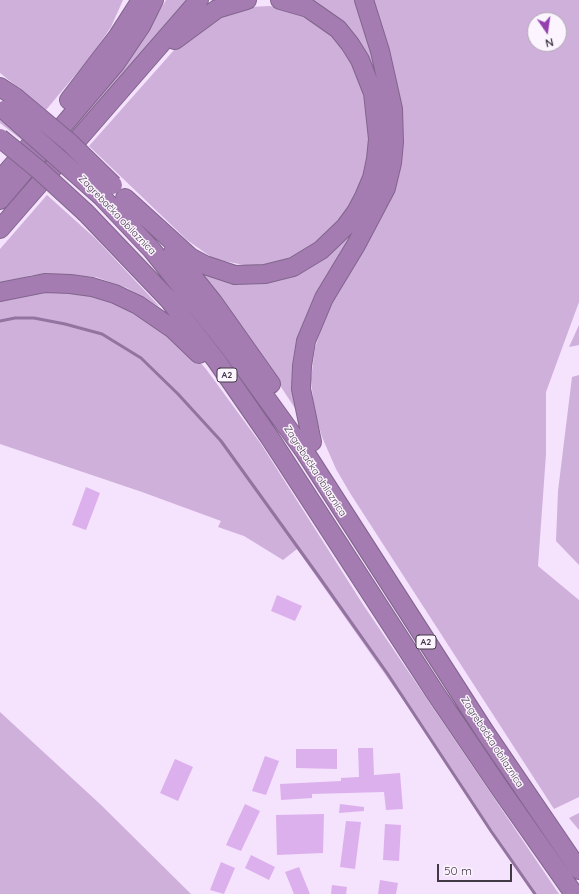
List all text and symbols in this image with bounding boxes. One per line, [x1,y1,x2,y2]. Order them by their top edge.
north arrow [527,12,567,52]
text: N [544,35,555,50]
street label: Zagrebačka obilaznica [76,173,158,257]
road number: A2 [217,368,237,382]
street label: Zagrebačka obilaznica [281,423,349,519]
road number: A2 [416,635,436,649]
street label: Zagrebačka obilaznica [458,694,526,790]
scale bar [439,856,514,882]
text: 50 m [444,863,472,878]

